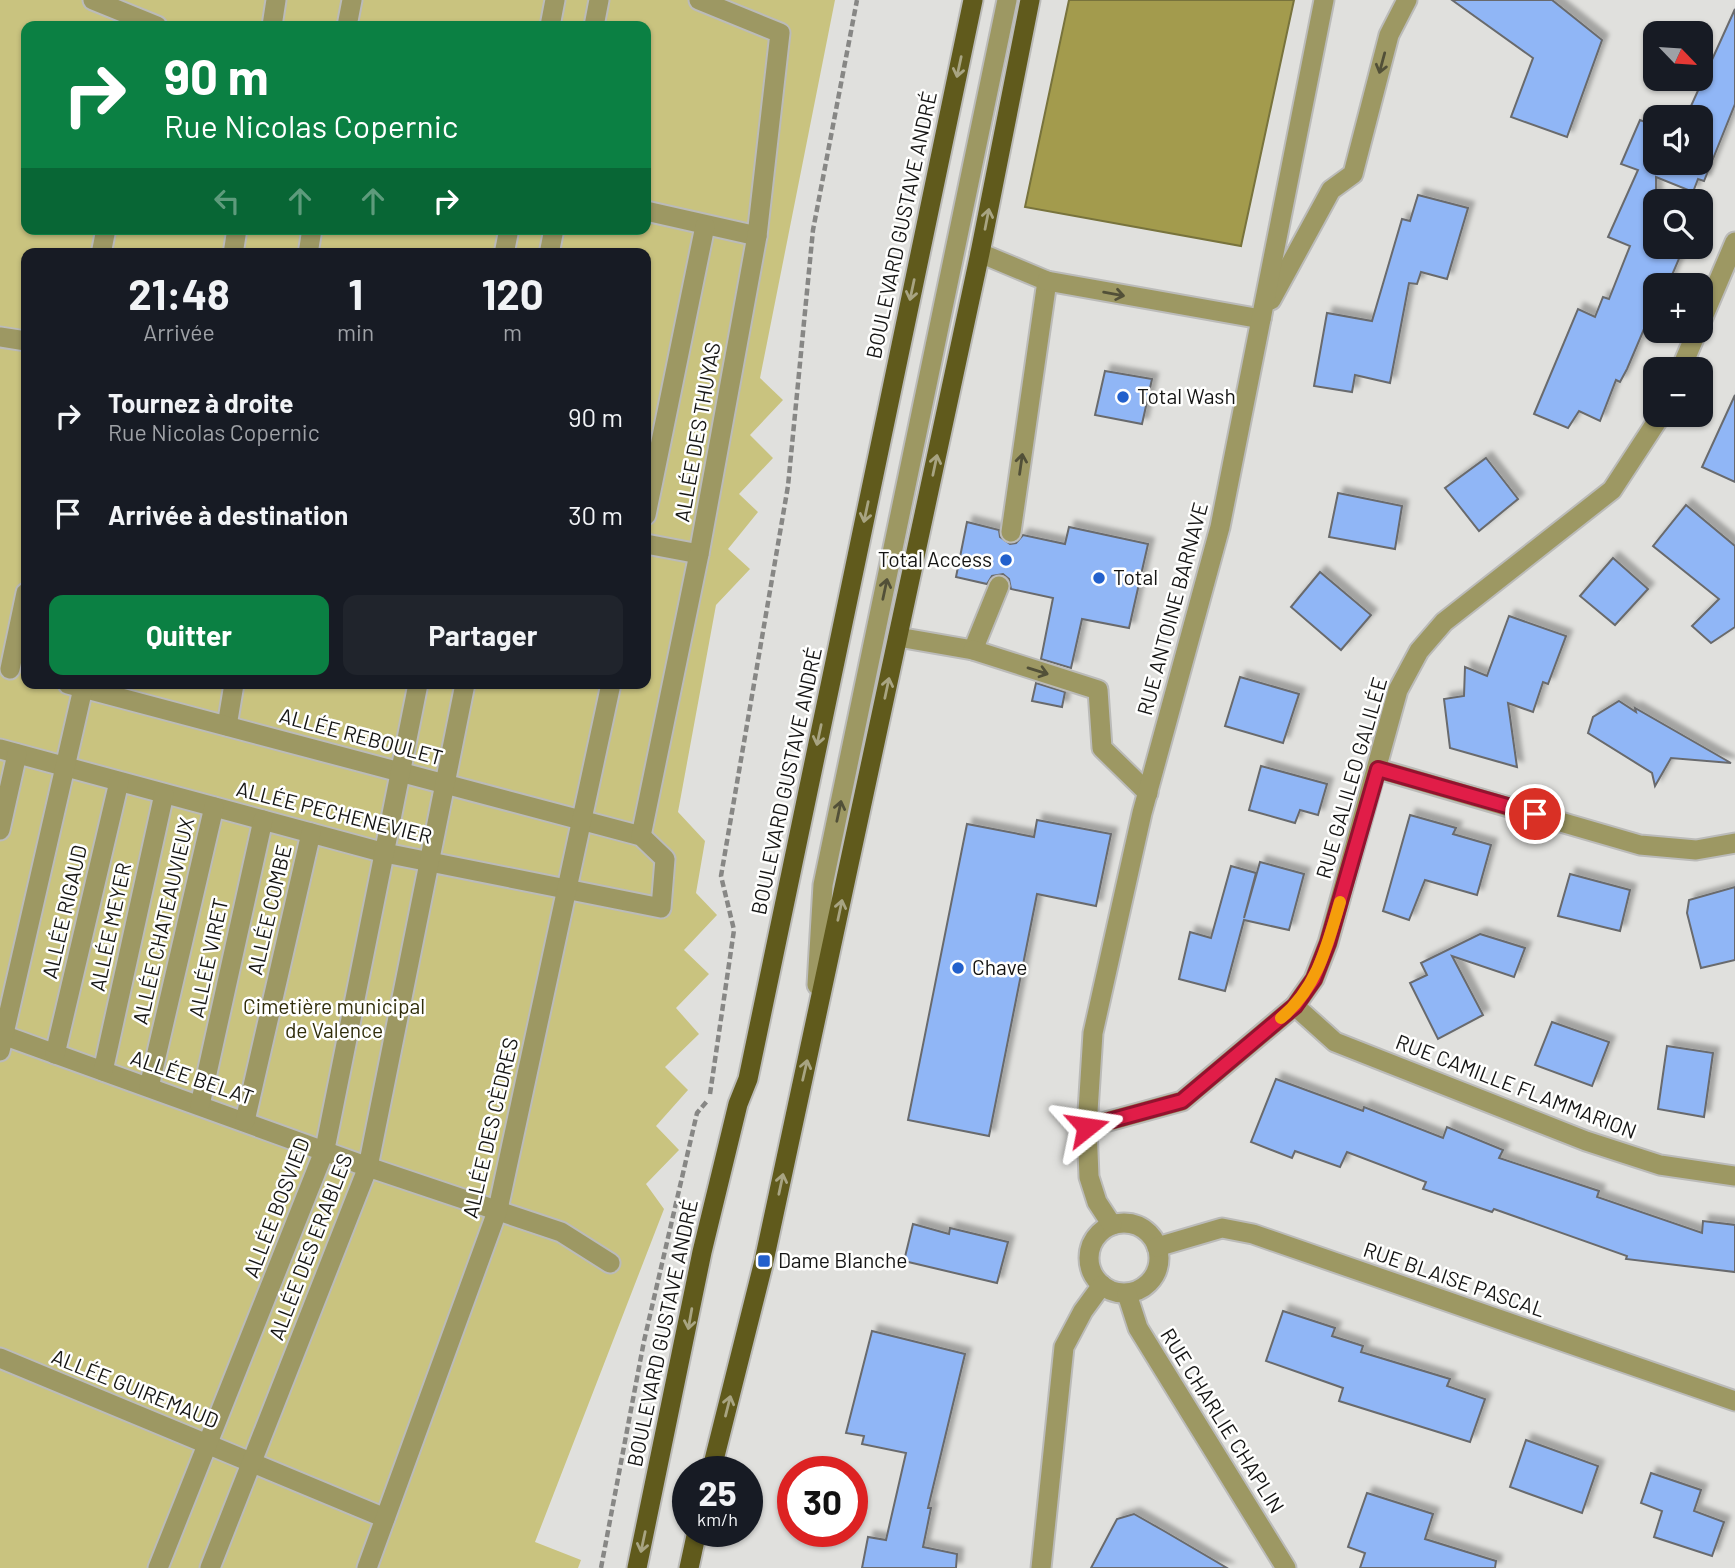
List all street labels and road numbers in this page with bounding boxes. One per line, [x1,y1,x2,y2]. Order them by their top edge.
street label: BOULEVARD GUSTAVE ANDRÉ [860,89,941,361]
street label: ALLÉE DES THUYAS [668,340,725,524]
street label: RUE ANTOINE BARNAVE [1131,499,1212,718]
street label: BOULEVARD GUSTAVE ANDRÉ [745,645,826,917]
street label: RUE GALILEO GALILÉE [1310,674,1391,881]
street label: ALLÉE REBOULET [277,702,446,769]
street label: ALLÉE PECHENEVIER [234,775,435,848]
street label: ALLÉE CHATEAUVIEUX [127,815,199,1027]
street label: ALLÉE RIGAUD [36,842,91,981]
street label: ALLÉE COMBE [241,842,296,977]
street label: ALLÉE MEYER [84,860,135,993]
street label: ALLÉE VIRET [183,896,232,1020]
street label: RUE CAMILLE FLAMMARION [1393,1028,1640,1143]
street label: ALLÉE DES CÈDRES [457,1035,522,1220]
street label: ALLÉE BELAT [128,1044,257,1109]
street label: ALLÉE BOSVIED [237,1134,314,1281]
street label: ALLÉE DES ERABLES [263,1150,357,1343]
street label: BOULEVARD GUSTAVE ANDRÉ [621,1197,702,1469]
street label: RUE BLAISE PASCAL [1360,1236,1549,1321]
street label: RUE CHARLIE CHAPLIN [1156,1323,1290,1517]
street label: ALLÉE GUIREMAUD [48,1343,223,1433]

